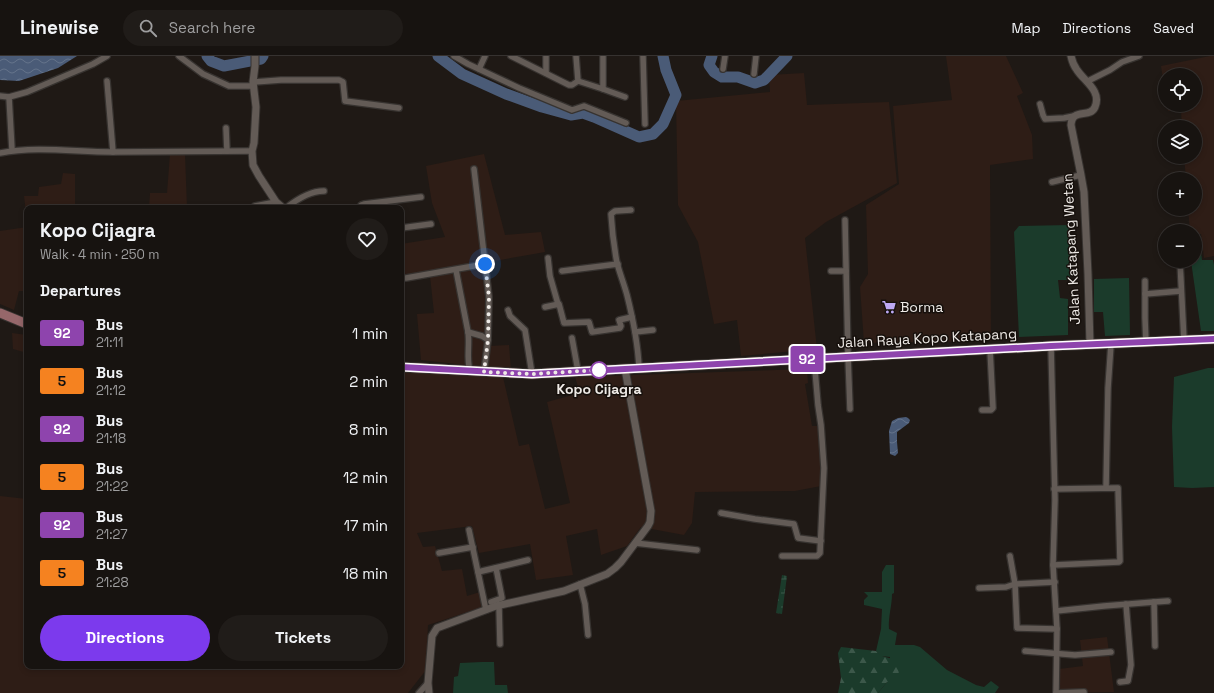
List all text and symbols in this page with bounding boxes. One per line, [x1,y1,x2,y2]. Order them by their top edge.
search box [123,10,403,46]
text: Linewise [20,15,99,40]
icon: search [137,17,159,39]
text: Search here [169,18,255,37]
text: Map [1011,19,1041,37]
text: Directions [1063,19,1131,37]
text: Saved [1153,19,1194,37]
map controls [1158,68,1202,268]
button: locate [1158,68,1202,112]
button: layers [1158,120,1202,164]
button: + [1158,172,1202,216]
street label: Jalan Katapang Wetan [1058,173,1084,325]
text: Kopo Cijagra [40,218,155,243]
button: heart [346,218,388,260]
button: − [1158,224,1202,268]
text: Walk · 4 min · 250 m [40,246,159,263]
your location [475,254,495,274]
text: Departures [40,281,121,300]
place label: Borma [900,298,943,316]
supermarket icon: Borma [881,299,897,315]
text: Bus [96,315,123,334]
text: 92 [54,324,70,342]
text: 1 min [352,324,388,343]
street label: Jalan Raya Kopo Katapang [837,324,1017,352]
text: 21:11 [96,334,123,351]
line badge: 92 [789,346,825,372]
text: 92 [799,350,815,368]
marker: Kopo Cijagra [590,361,608,379]
text: Bus [96,363,123,382]
text: 5 [58,372,66,390]
text: 2 min [349,372,388,391]
place label: Kopo Cijagra [556,380,642,398]
text: 21:12 [96,382,126,399]
text: Bus [96,411,123,430]
text: 92 [54,420,70,438]
text: 8 min [349,420,388,439]
text: 21:18 [96,430,126,447]
text: Bus [96,459,123,478]
text: 5 [58,468,66,486]
text: 12 min [343,468,388,487]
text: 21:22 [96,478,128,495]
text: Bus [96,507,123,526]
text: 92 [54,516,70,534]
text: 17 min [344,516,388,535]
text: 21:27 [96,526,128,543]
text: Bus [96,555,123,574]
text: 5 [58,564,66,582]
text: 18 min [343,564,388,583]
text: 21:28 [96,574,129,591]
button: Directions [40,615,210,661]
button: Tickets [218,615,388,661]

